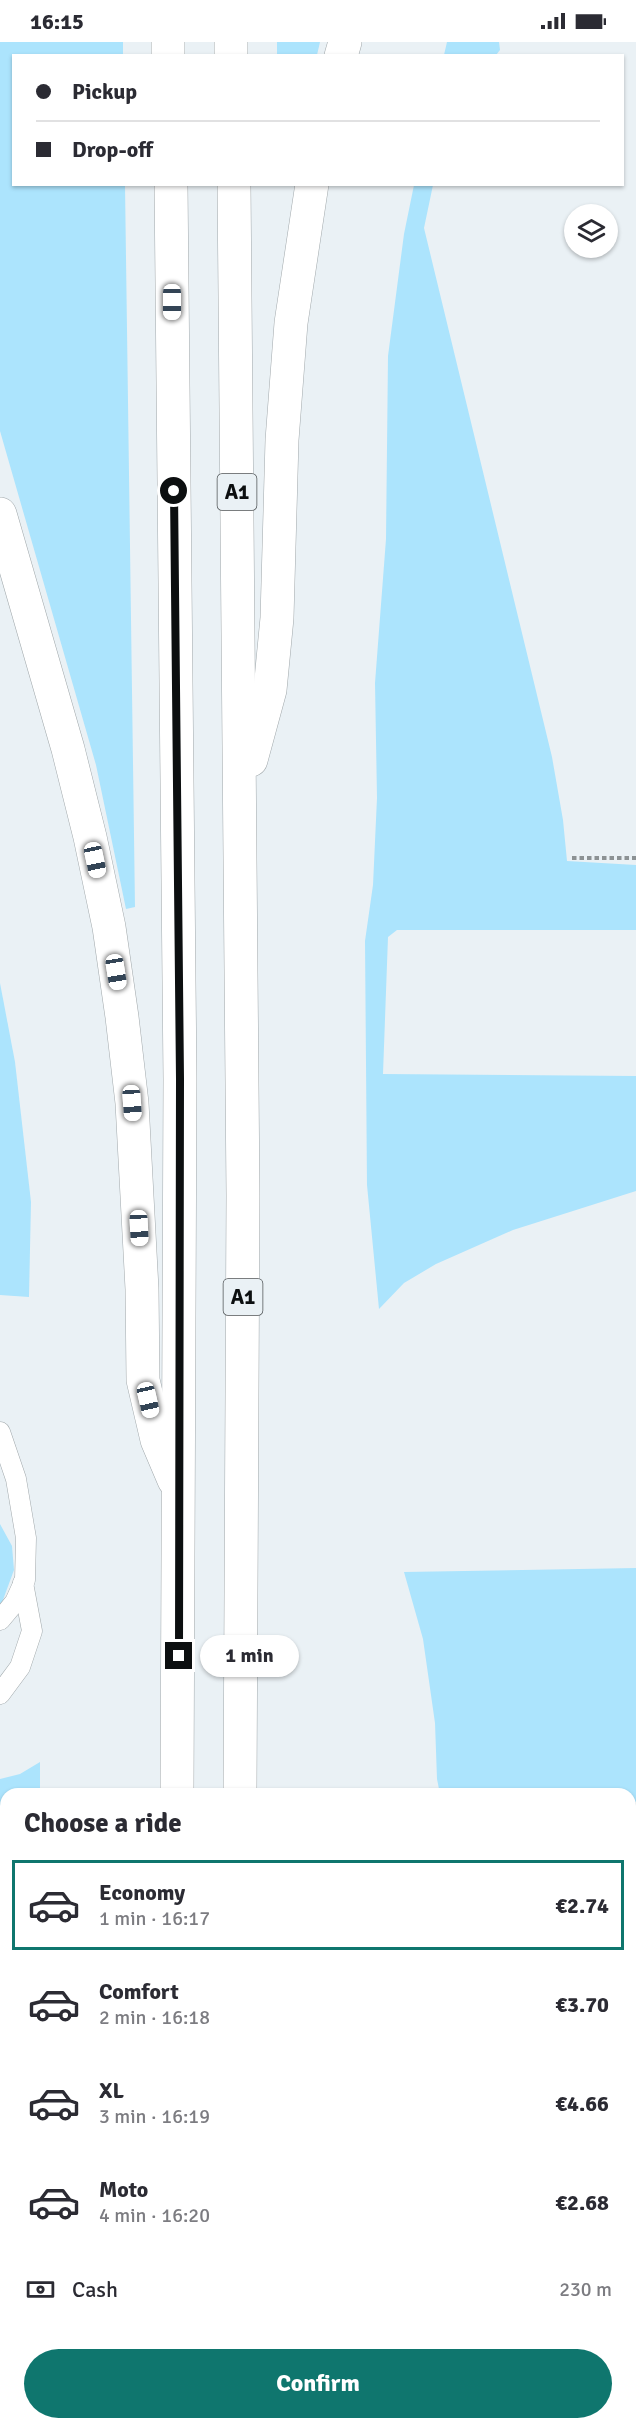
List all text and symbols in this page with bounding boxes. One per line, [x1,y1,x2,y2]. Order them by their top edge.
text: 16:15 [30,8,84,35]
text: Pickup [72,78,137,105]
text: Drop-off [72,136,153,163]
map controls [564,204,618,258]
button: layers [564,204,618,258]
car [163,284,181,320]
road number: A1 [218,474,256,510]
route start [160,477,187,504]
car [82,841,108,879]
car [104,953,128,991]
car [122,1084,142,1122]
car [129,1210,149,1246]
road number: A1 [224,1279,262,1315]
car [135,1380,161,1420]
callout: 1 min [200,1635,299,1677]
route end [165,1642,192,1669]
text: 1 min [225,1643,274,1668]
text: Choose a ride [24,1807,182,1840]
icon: car [27,1878,81,1932]
text: Economy [99,1879,185,1906]
text: €2.74 [555,1892,609,1919]
text: 1 min · 16:17 [99,1906,210,1931]
icon: car [27,1977,81,2031]
text: Comfort [99,1978,179,2005]
text: €3.70 [555,1991,609,2018]
text: 2 min · 16:18 [99,2005,210,2030]
icon: car [27,2076,81,2130]
text: XL [99,2077,124,2104]
text: €4.66 [555,2090,609,2117]
text: 3 min · 16:19 [99,2104,210,2129]
icon: car [27,2175,81,2229]
text: Moto [99,2176,148,2203]
text: €2.68 [555,2189,609,2216]
text: 4 min · 16:20 [99,2203,210,2228]
icon: cash [24,2273,57,2306]
text: Cash [72,2276,118,2303]
text: 230 m [559,2277,612,2302]
button: Confirm [24,2349,612,2418]

